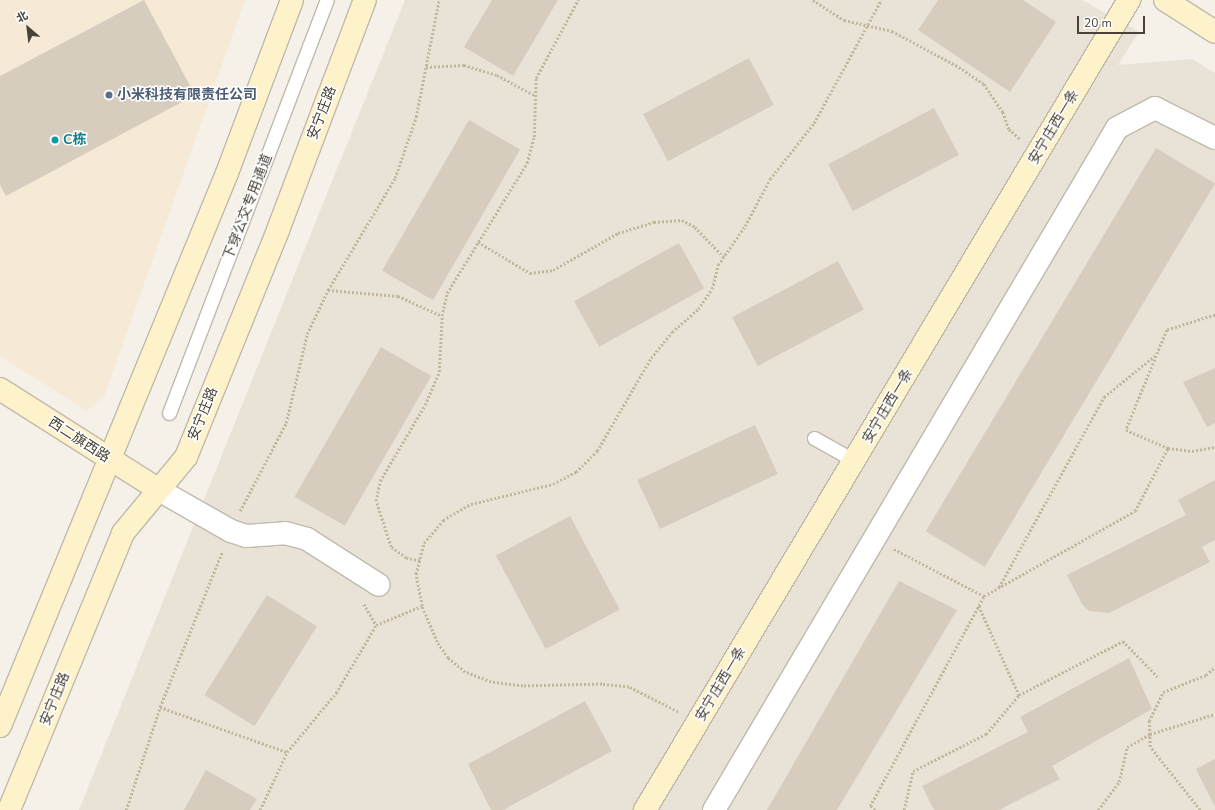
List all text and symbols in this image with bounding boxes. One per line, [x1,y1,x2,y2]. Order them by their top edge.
north arrow [8,8,48,48]
text: 北 [14,8,31,26]
scale bar [1079,8,1147,34]
text: 20 m [1084,15,1112,31]
street label: 安宁庄路 [304,84,340,142]
place label: 小米科技有限责任公司 [117,87,257,103]
street label: 安宁庄西一条 [1025,87,1083,167]
marker: 小米科技有限责任公司 [104,90,114,100]
place label: C栋 [63,132,87,148]
marker: C栋 [50,135,60,145]
street label: 下穿公交专用通道 [220,152,276,262]
street label: 安宁庄西一条 [859,366,917,446]
street label: 安宁庄路 [185,385,221,443]
street label: 西二旗西路 [45,414,113,466]
street label: 安宁庄西一条 [692,644,750,724]
street label: 安宁庄路 [37,670,73,728]

